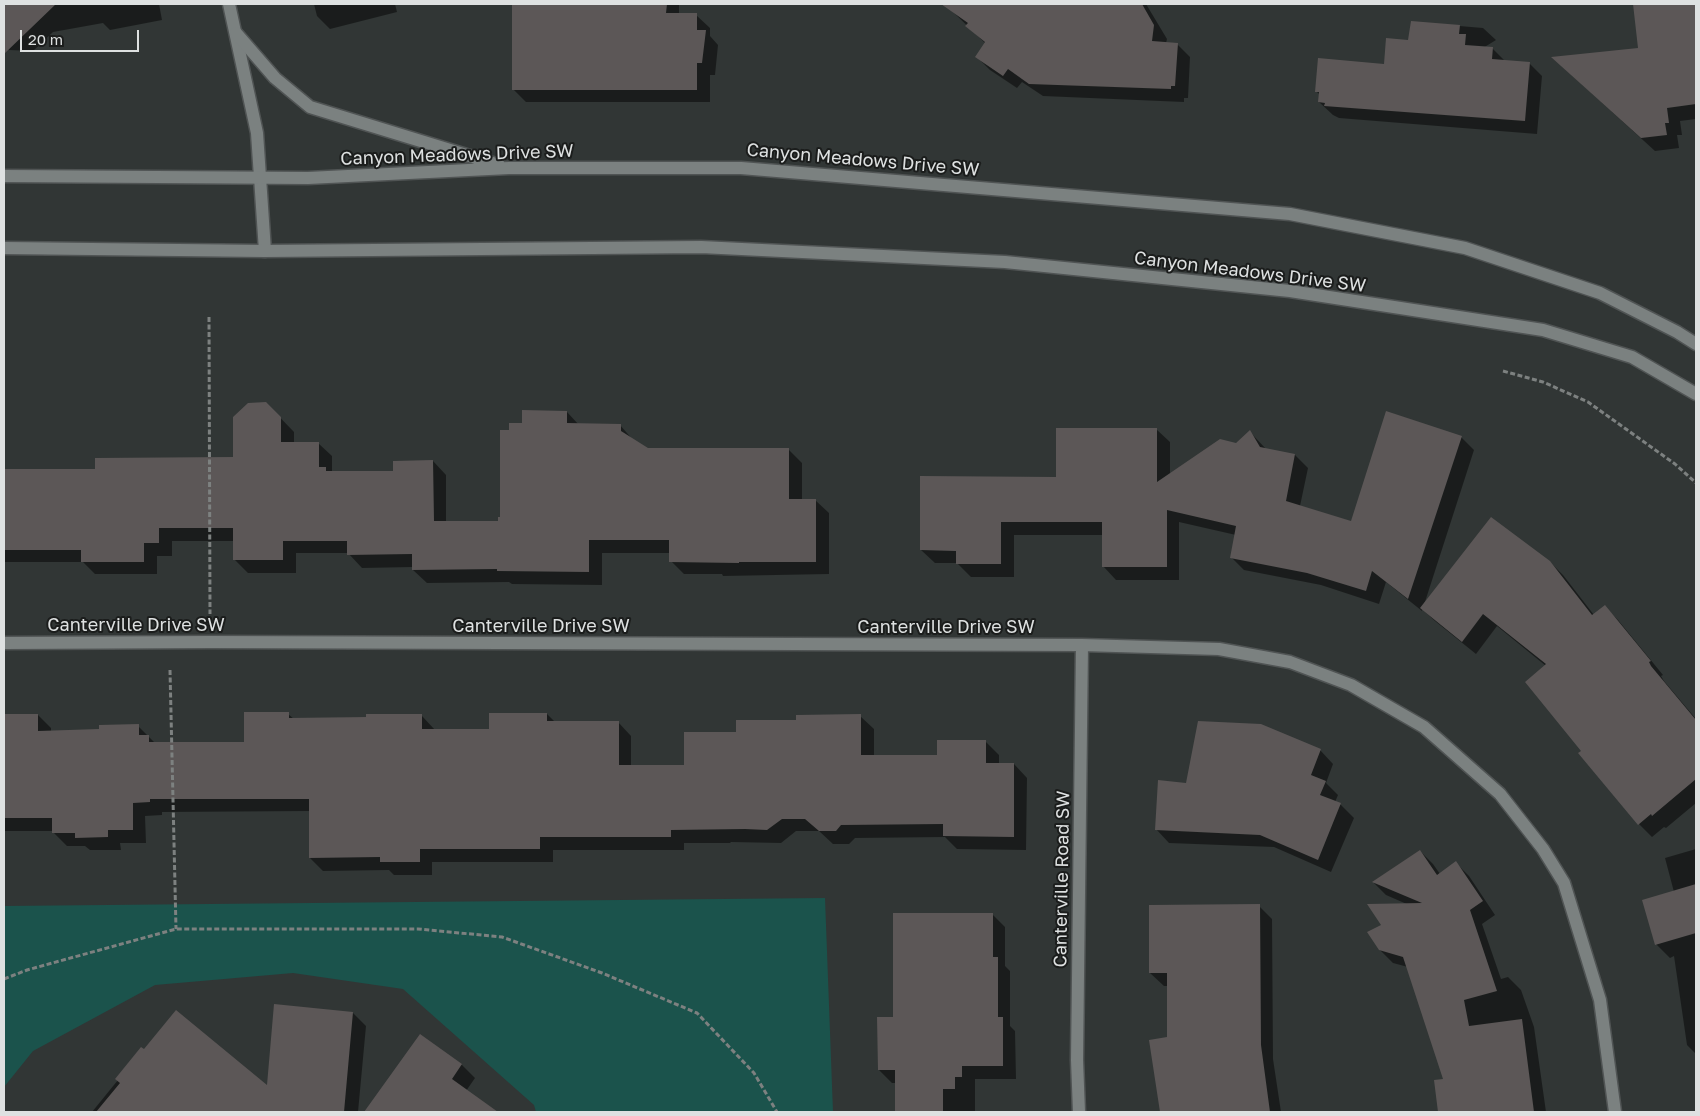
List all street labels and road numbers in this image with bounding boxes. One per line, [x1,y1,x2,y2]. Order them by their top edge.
street label: Canyon Meadows Drive SW [746,139,980,181]
street label: Canyon Meadows Drive SW [340,140,574,170]
street label: Canyon Meadows Drive SW [1133,247,1367,297]
street label: Canterville Drive SW [47,614,225,636]
street label: Canterville Drive SW [452,615,630,637]
street label: Canterville Drive SW [857,616,1035,638]
street label: Canterville Road SW [1050,790,1074,968]

